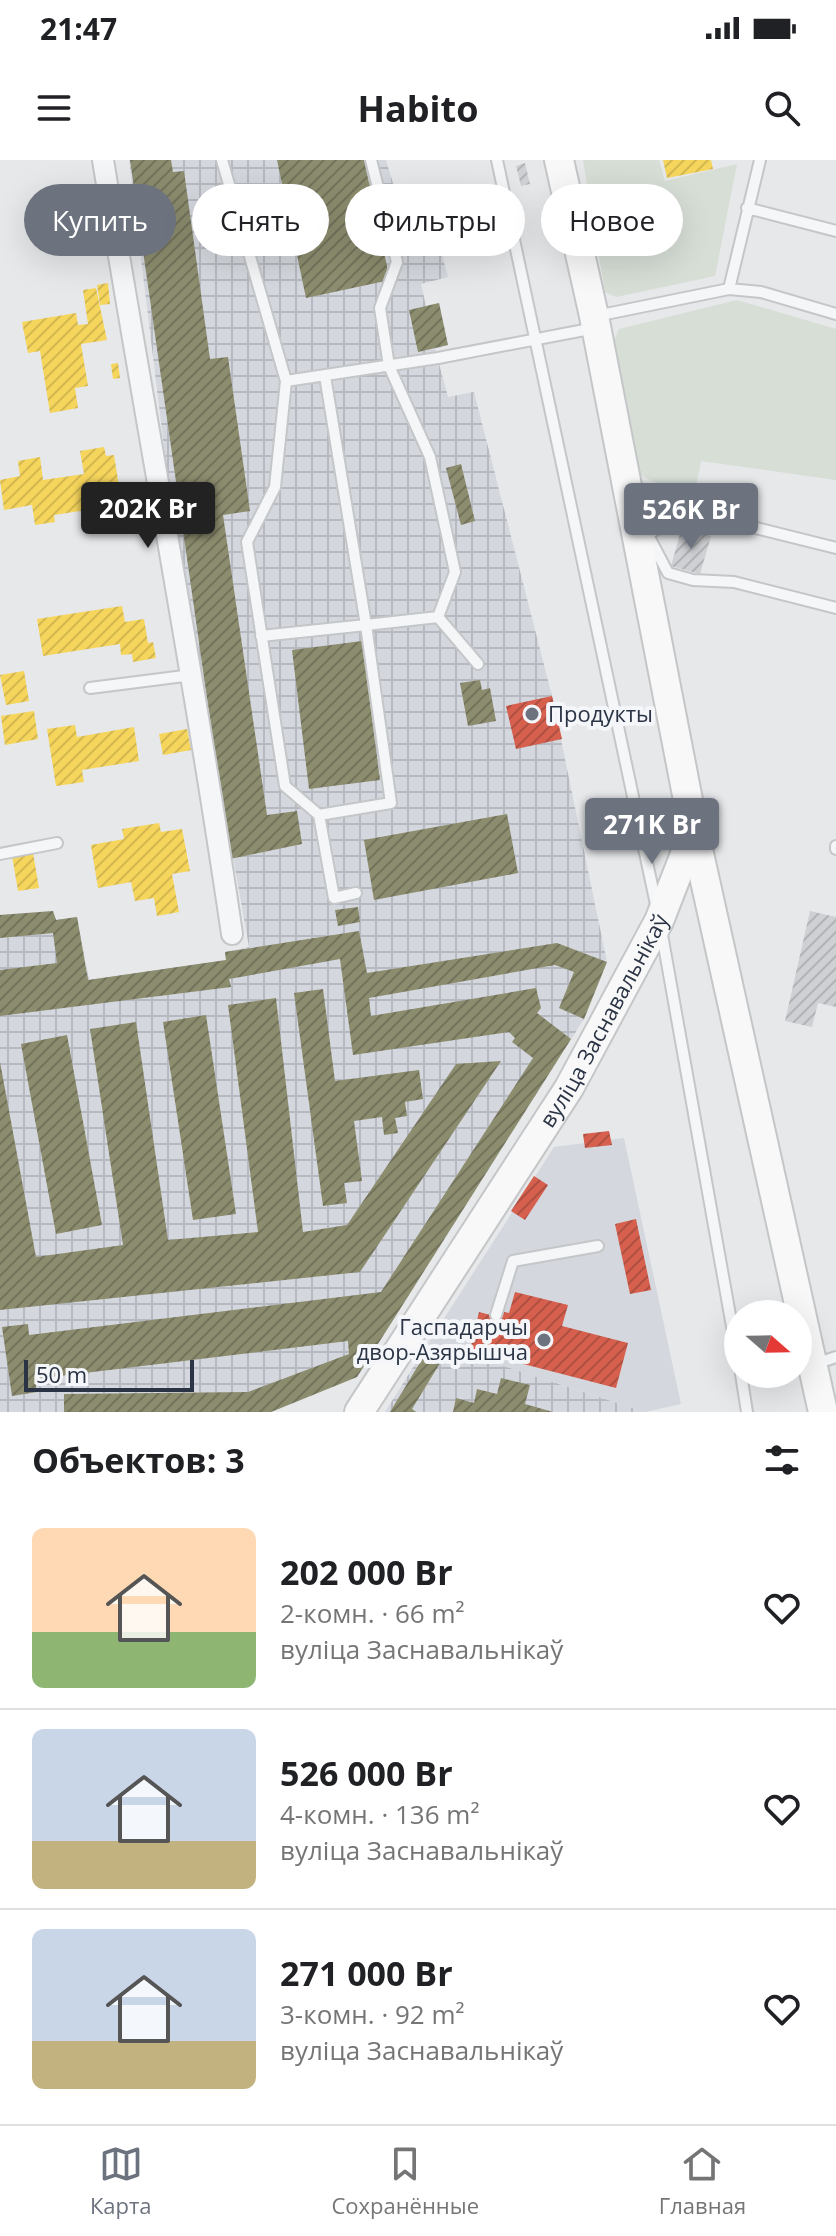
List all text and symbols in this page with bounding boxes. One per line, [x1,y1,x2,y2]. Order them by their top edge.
text: 21:47 [40,8,117,49]
text: Habito [358,84,478,133]
icon: menu [32,86,76,130]
icon: search [760,86,804,130]
chip: Купить [24,184,176,256]
chip: Снять [192,184,329,256]
chip: Фильтры [345,184,525,256]
chip: Новое [541,184,683,256]
pin: 202K Br [74,482,222,550]
pin: 526K Br [617,483,765,551]
text: 202K Br [99,490,197,526]
text: 526K Br [642,491,740,527]
place label: Продукты [548,698,653,728]
marker: Продукты [523,705,541,723]
pin: 271K Br [578,798,726,866]
text: 271K Br [603,806,701,842]
street label: вуліца Заснавальнікаў [532,909,675,1133]
north arrow [724,1300,812,1388]
map controls [724,1300,812,1388]
place label: Гаспадарчы двор-Азярышча [357,1311,528,1366]
marker: Гаспадарчы двор-Азярышча [535,1331,553,1349]
scale bar [24,1356,194,1392]
text: 50 m [36,1359,87,1389]
text: Объектов: 3 [32,1437,245,1483]
icon: filters [760,1438,804,1482]
text: 202 000 Br [280,1549,453,1595]
icon: home [96,1560,192,1656]
icon: heart [760,1586,804,1630]
text: 2-комн. · 66 m² [280,1595,465,1631]
text: вуліца Заснавальнікаў [280,1631,563,1667]
text: 526 000 Br [280,1750,453,1796]
icon: home [96,1761,192,1857]
icon: heart [760,1787,804,1831]
text: 4-комн. · 136 m² [280,1796,479,1832]
text: вуліца Заснавальнікаў [280,1832,563,1868]
text: 271 000 Br [280,1950,453,1996]
icon: home [96,1961,192,2057]
icon: heart [760,1987,804,2031]
text: 3-комн. · 92 m² [280,1996,465,2032]
text: вуліца Заснавальнікаў [280,2032,563,2068]
tab: Карта [90,2142,152,2220]
tab: Сохранённые [331,2142,479,2220]
tab: Главная [659,2142,746,2220]

